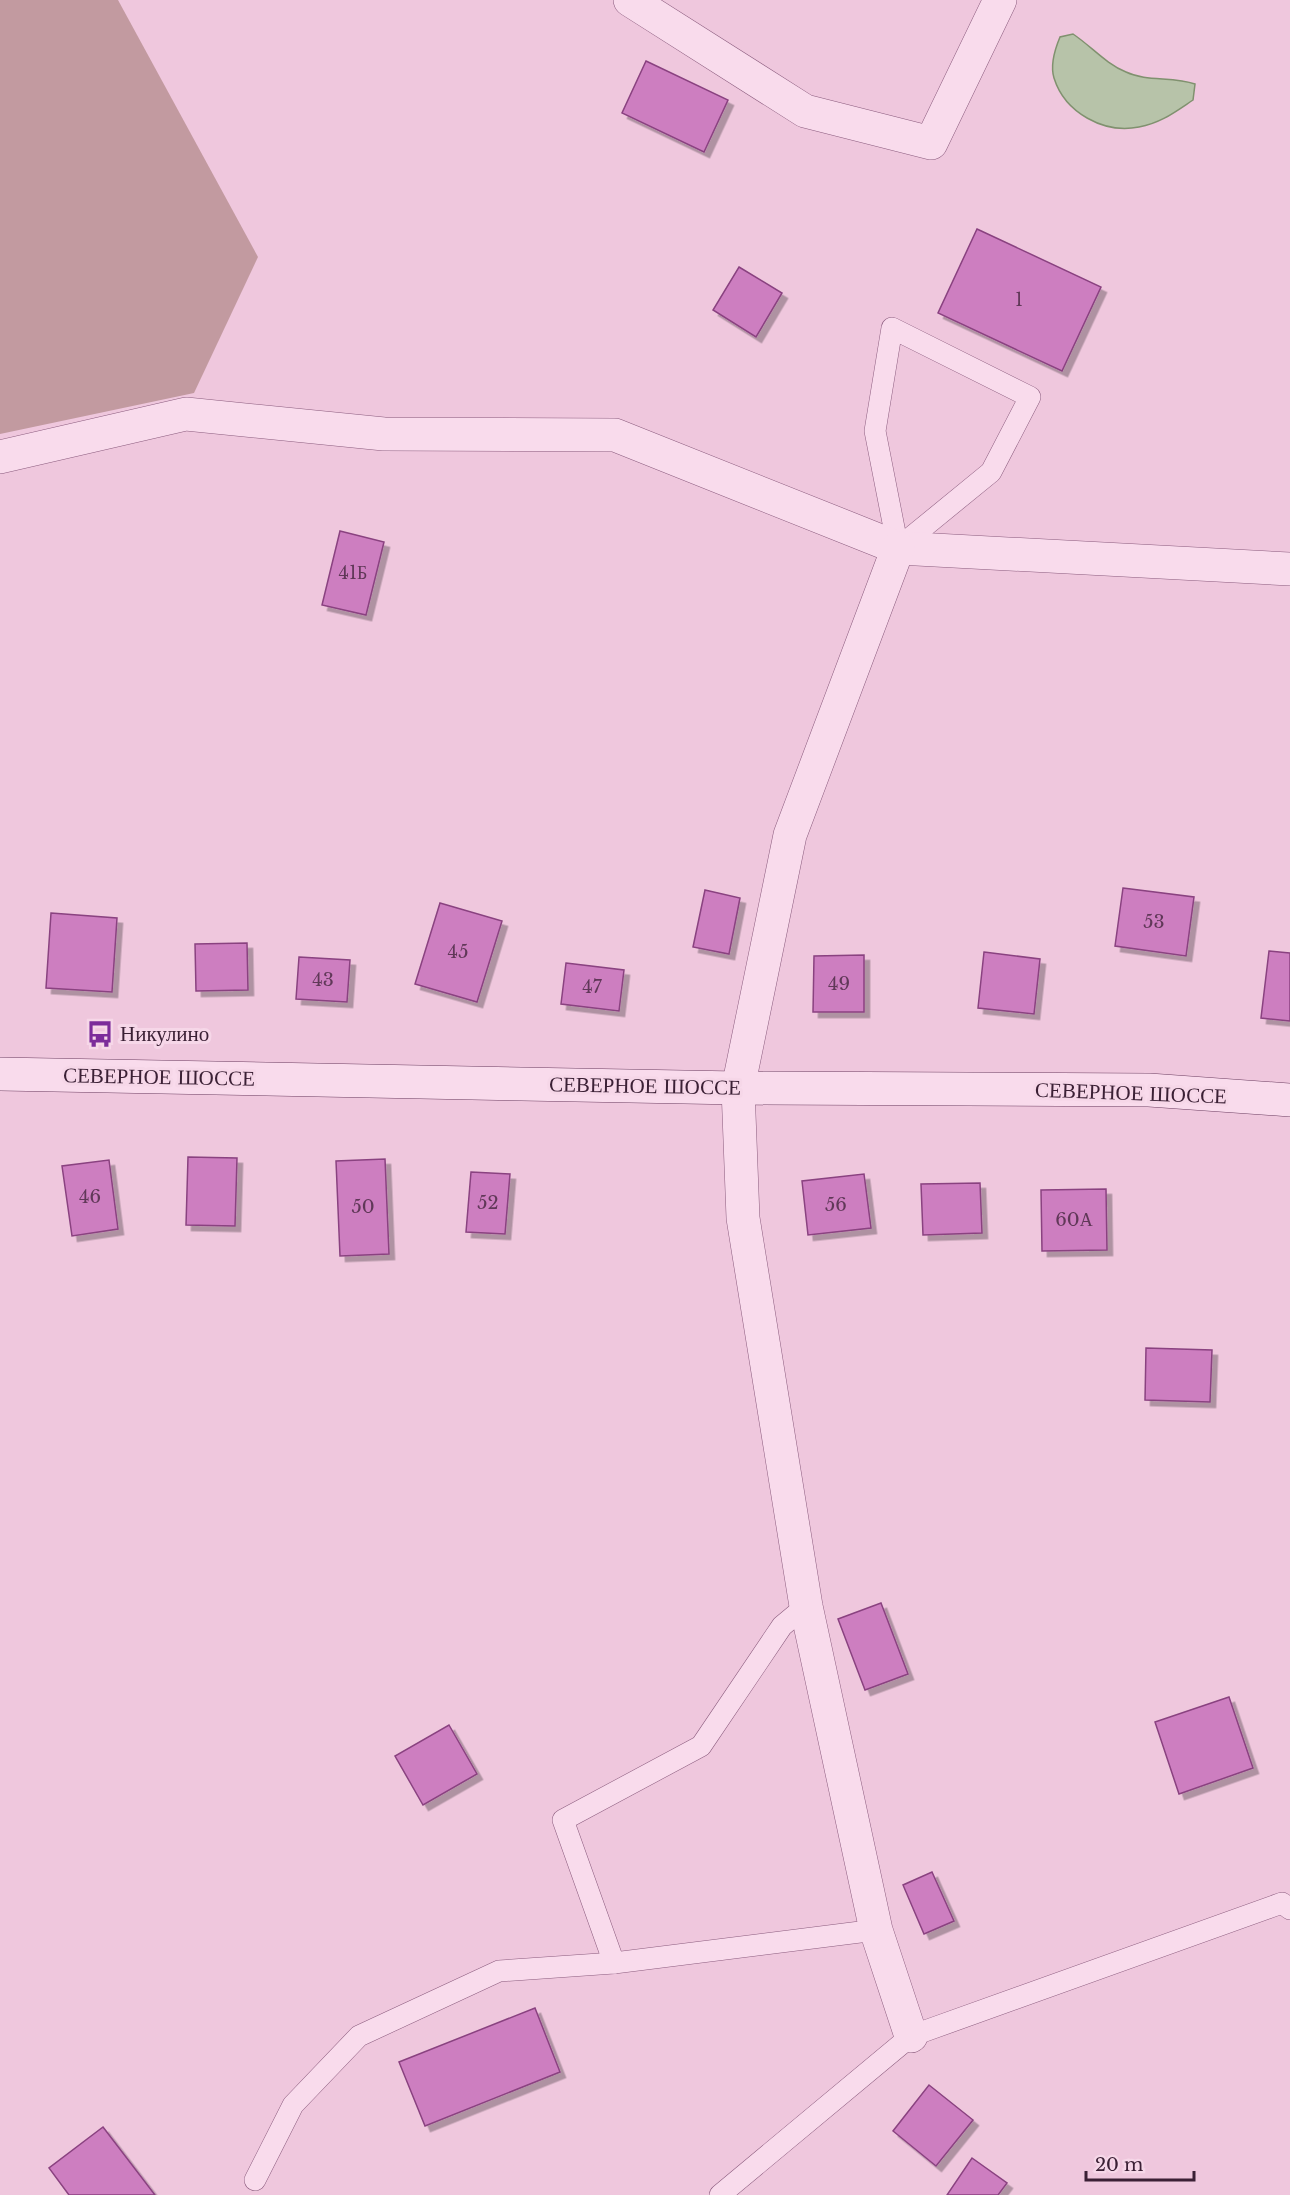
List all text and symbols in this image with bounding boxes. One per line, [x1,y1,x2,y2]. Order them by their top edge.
house number: 1 [1015,289,1023,311]
house number: 41Б [339,562,367,584]
house number: 53 [1143,911,1165,933]
house number: 45 [448,941,468,963]
house number: 43 [312,969,334,991]
house number: 49 [828,973,850,995]
house number: 47 [582,976,603,998]
bus stop icon: Никулино [85,1019,115,1049]
place label: Никулино [120,1021,209,1047]
street label: СЕВЕРНОЕ ШОССЕ [63,1062,255,1092]
street label: СЕВЕРНОЕ ШОССЕ [549,1071,741,1101]
street label: СЕВЕРНОЕ ШОССЕ [1035,1077,1227,1109]
house number: 46 [79,1186,101,1208]
house number: 52 [477,1192,499,1214]
house number: 56 [825,1194,847,1216]
house number: 50 [351,1196,375,1218]
house number: 60А [1055,1209,1093,1231]
scale bar [1086,2144,1194,2182]
text: 20 m [1095,2154,1143,2176]

